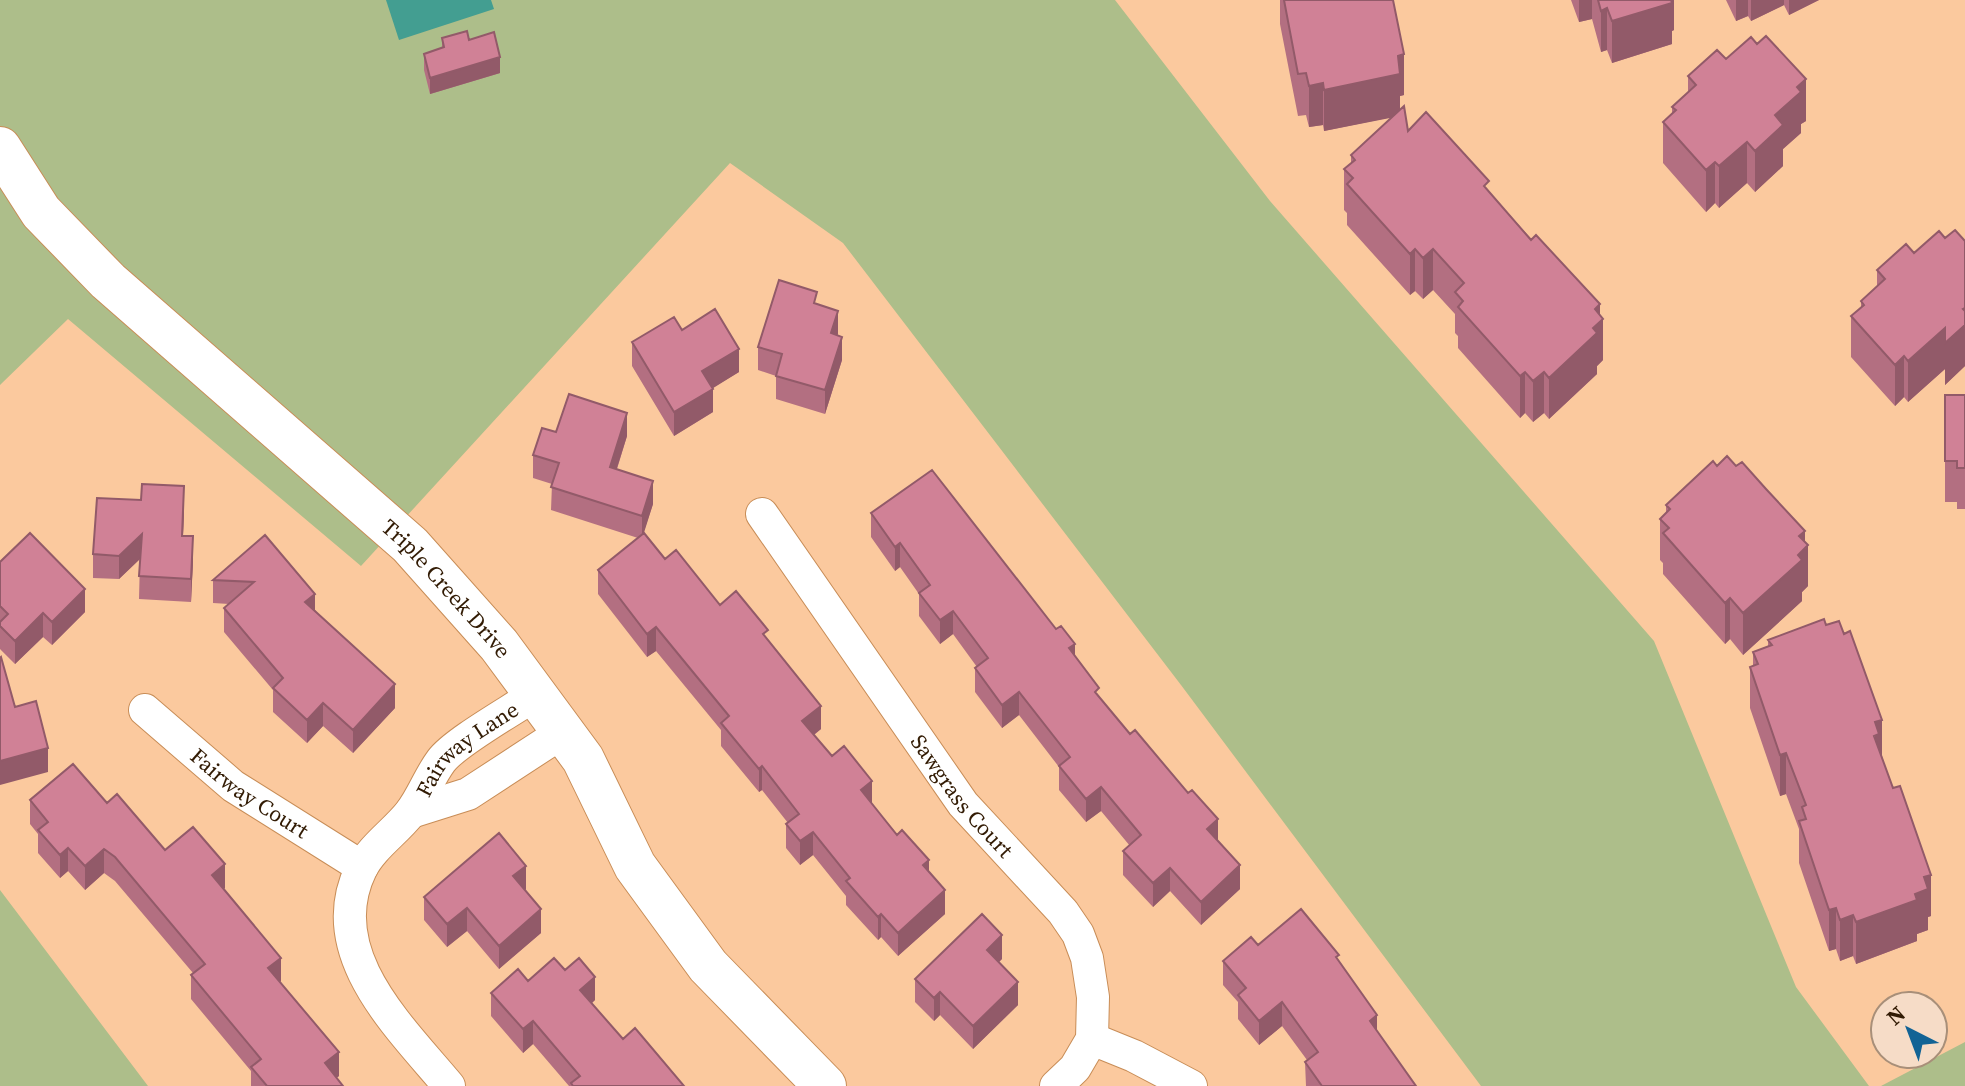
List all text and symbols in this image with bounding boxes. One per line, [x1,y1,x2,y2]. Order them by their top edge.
street label: Triple Creek Drive [375,512,518,664]
street label: Fairway Lane [408,694,524,802]
street label: Sawgrass Court [904,728,1021,865]
street label: Fairway Court [184,741,315,845]
north arrow [1869,990,1949,1070]
text: N [1880,999,1912,1032]

